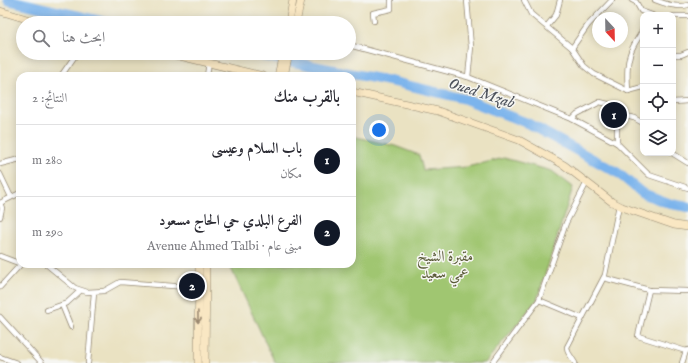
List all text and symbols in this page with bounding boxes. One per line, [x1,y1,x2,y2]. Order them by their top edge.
north arrow [592,12,628,48]
map controls [640,12,676,156]
button: + [640,12,676,48]
search box [16,16,356,60]
icon: search [30,27,52,49]
text: ابحث هنا [62,28,105,47]
button: − [640,48,676,84]
water label: Oued Mzab [446,74,518,114]
button: locate [640,84,676,120]
text: بالقرب منك [273,87,340,108]
text: النتائج: 2 [32,90,67,107]
pin: 1 [601,100,627,130]
your location [369,120,389,140]
button: layers [640,120,676,156]
text: باب السلام وعيسى [212,139,302,158]
text: 280 m [32,152,62,169]
text: 1 [325,152,329,169]
text: مكان [280,166,302,183]
text: الفرع البلدي حي الحاج مسعود [159,211,302,230]
text: 290 m [32,224,63,241]
text: 2 [324,224,330,241]
text: مبنى عام · Avenue Ahmed Talbi [147,238,302,255]
park label: مقبرة الشيخ عمي سعيد [417,247,473,287]
pin: 2 [179,271,205,301]
one-way arrow [194,310,202,323]

